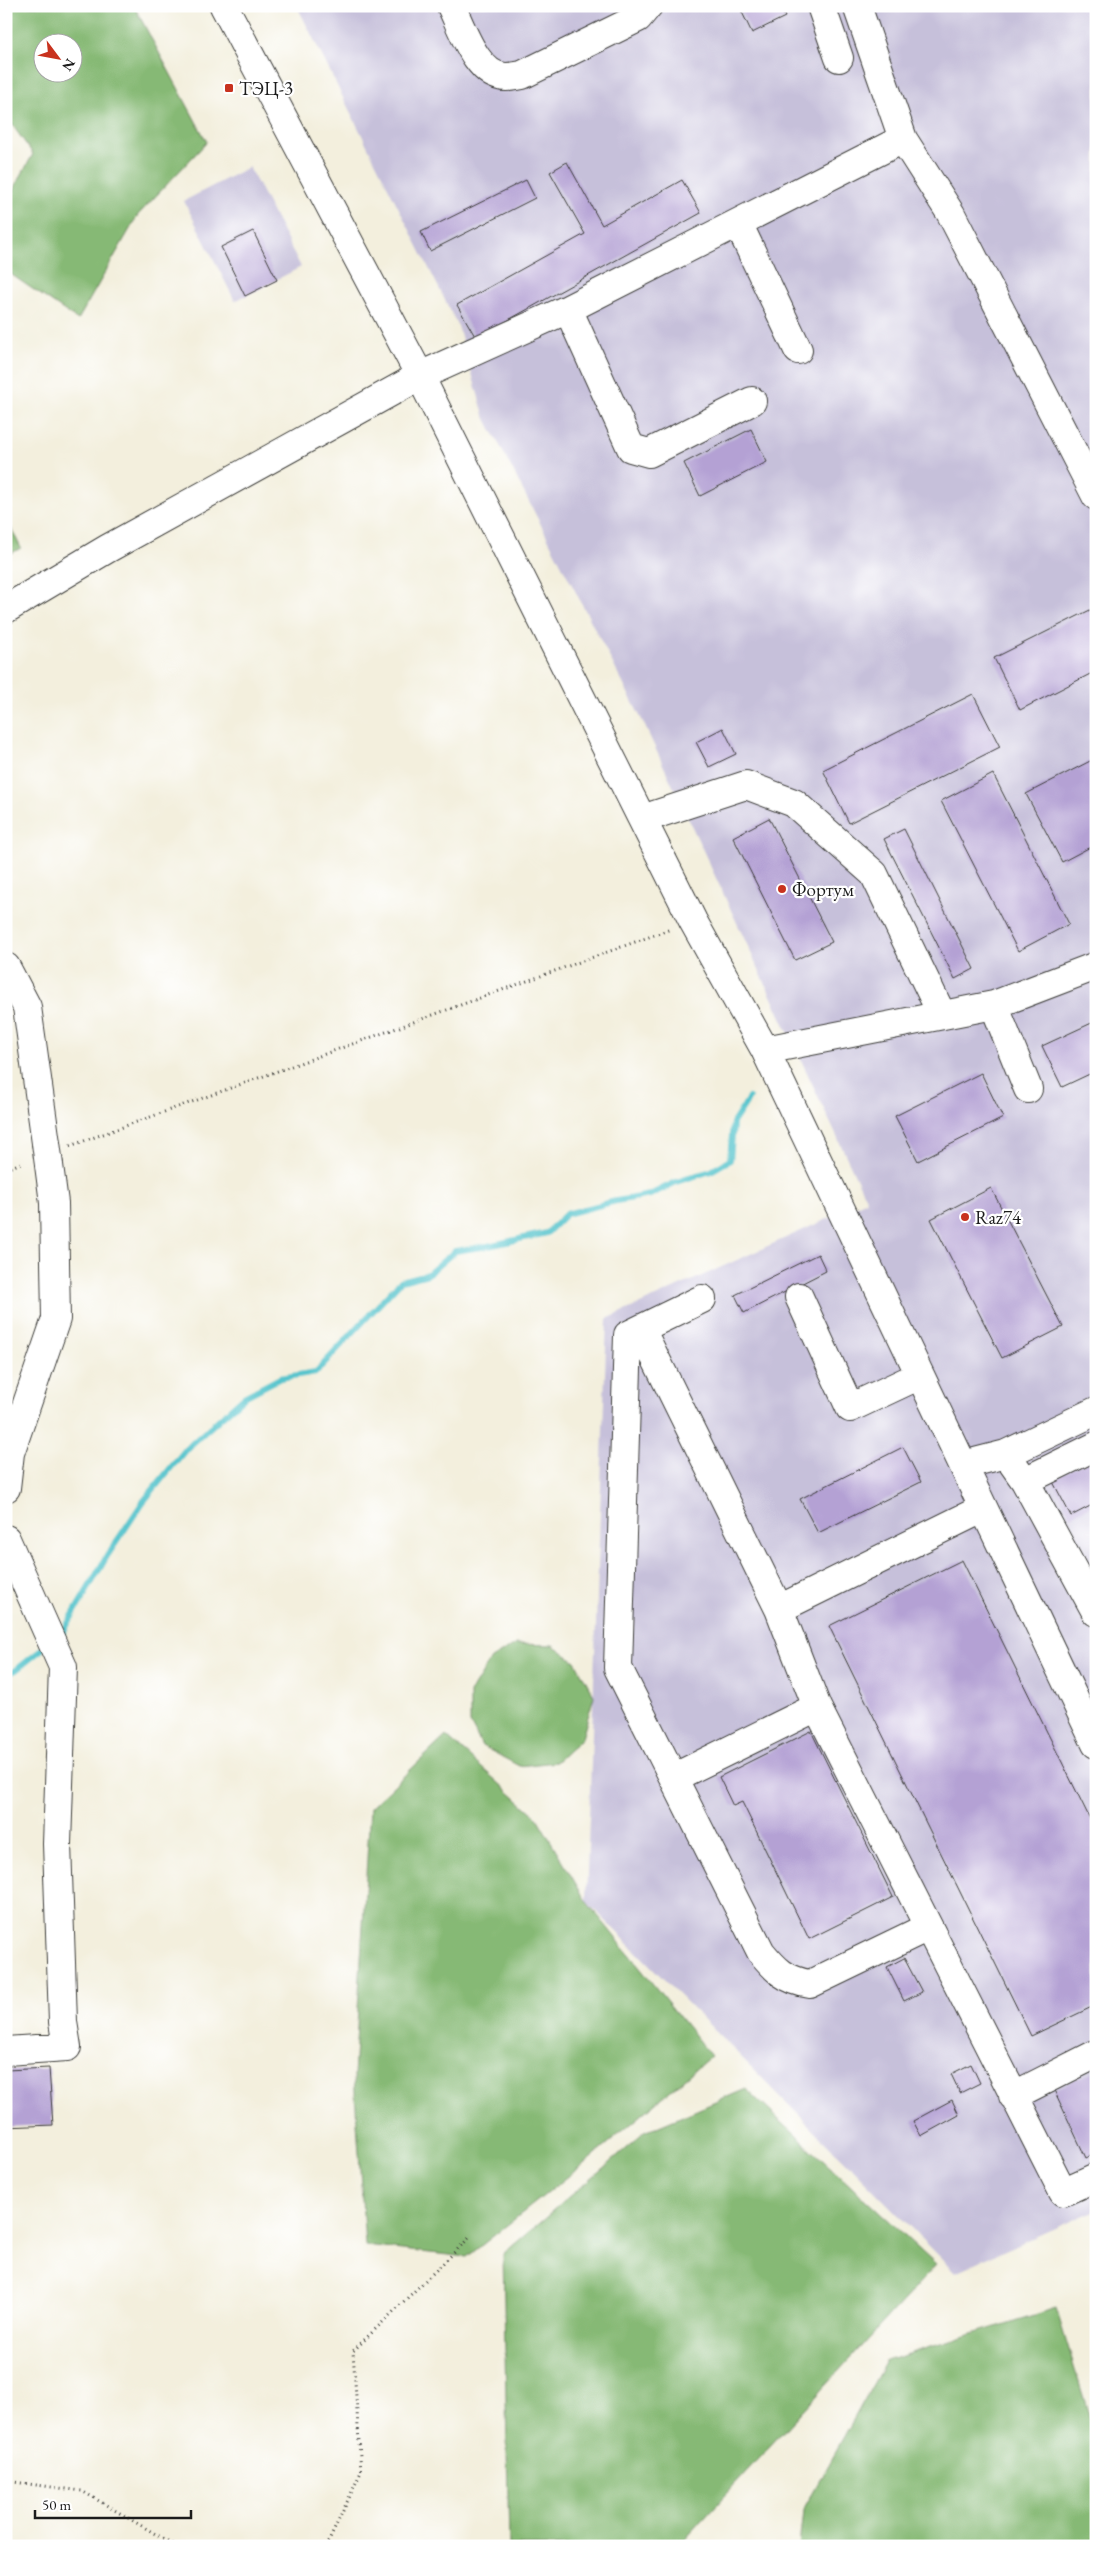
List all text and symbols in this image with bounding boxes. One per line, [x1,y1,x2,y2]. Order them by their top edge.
north arrow [32,32,82,82]
text: N [58,55,80,75]
place label: ТЭЦ-3 [239,76,293,101]
marker: ТЭЦ-3 [223,82,235,94]
place label: Фортум [792,877,854,902]
marker: Фортум [776,883,788,895]
place label: Raz74 [975,1205,1022,1230]
marker: Raz74 [959,1211,971,1223]
scale bar [35,2487,191,2519]
text: 50 m [42,2495,71,2514]

